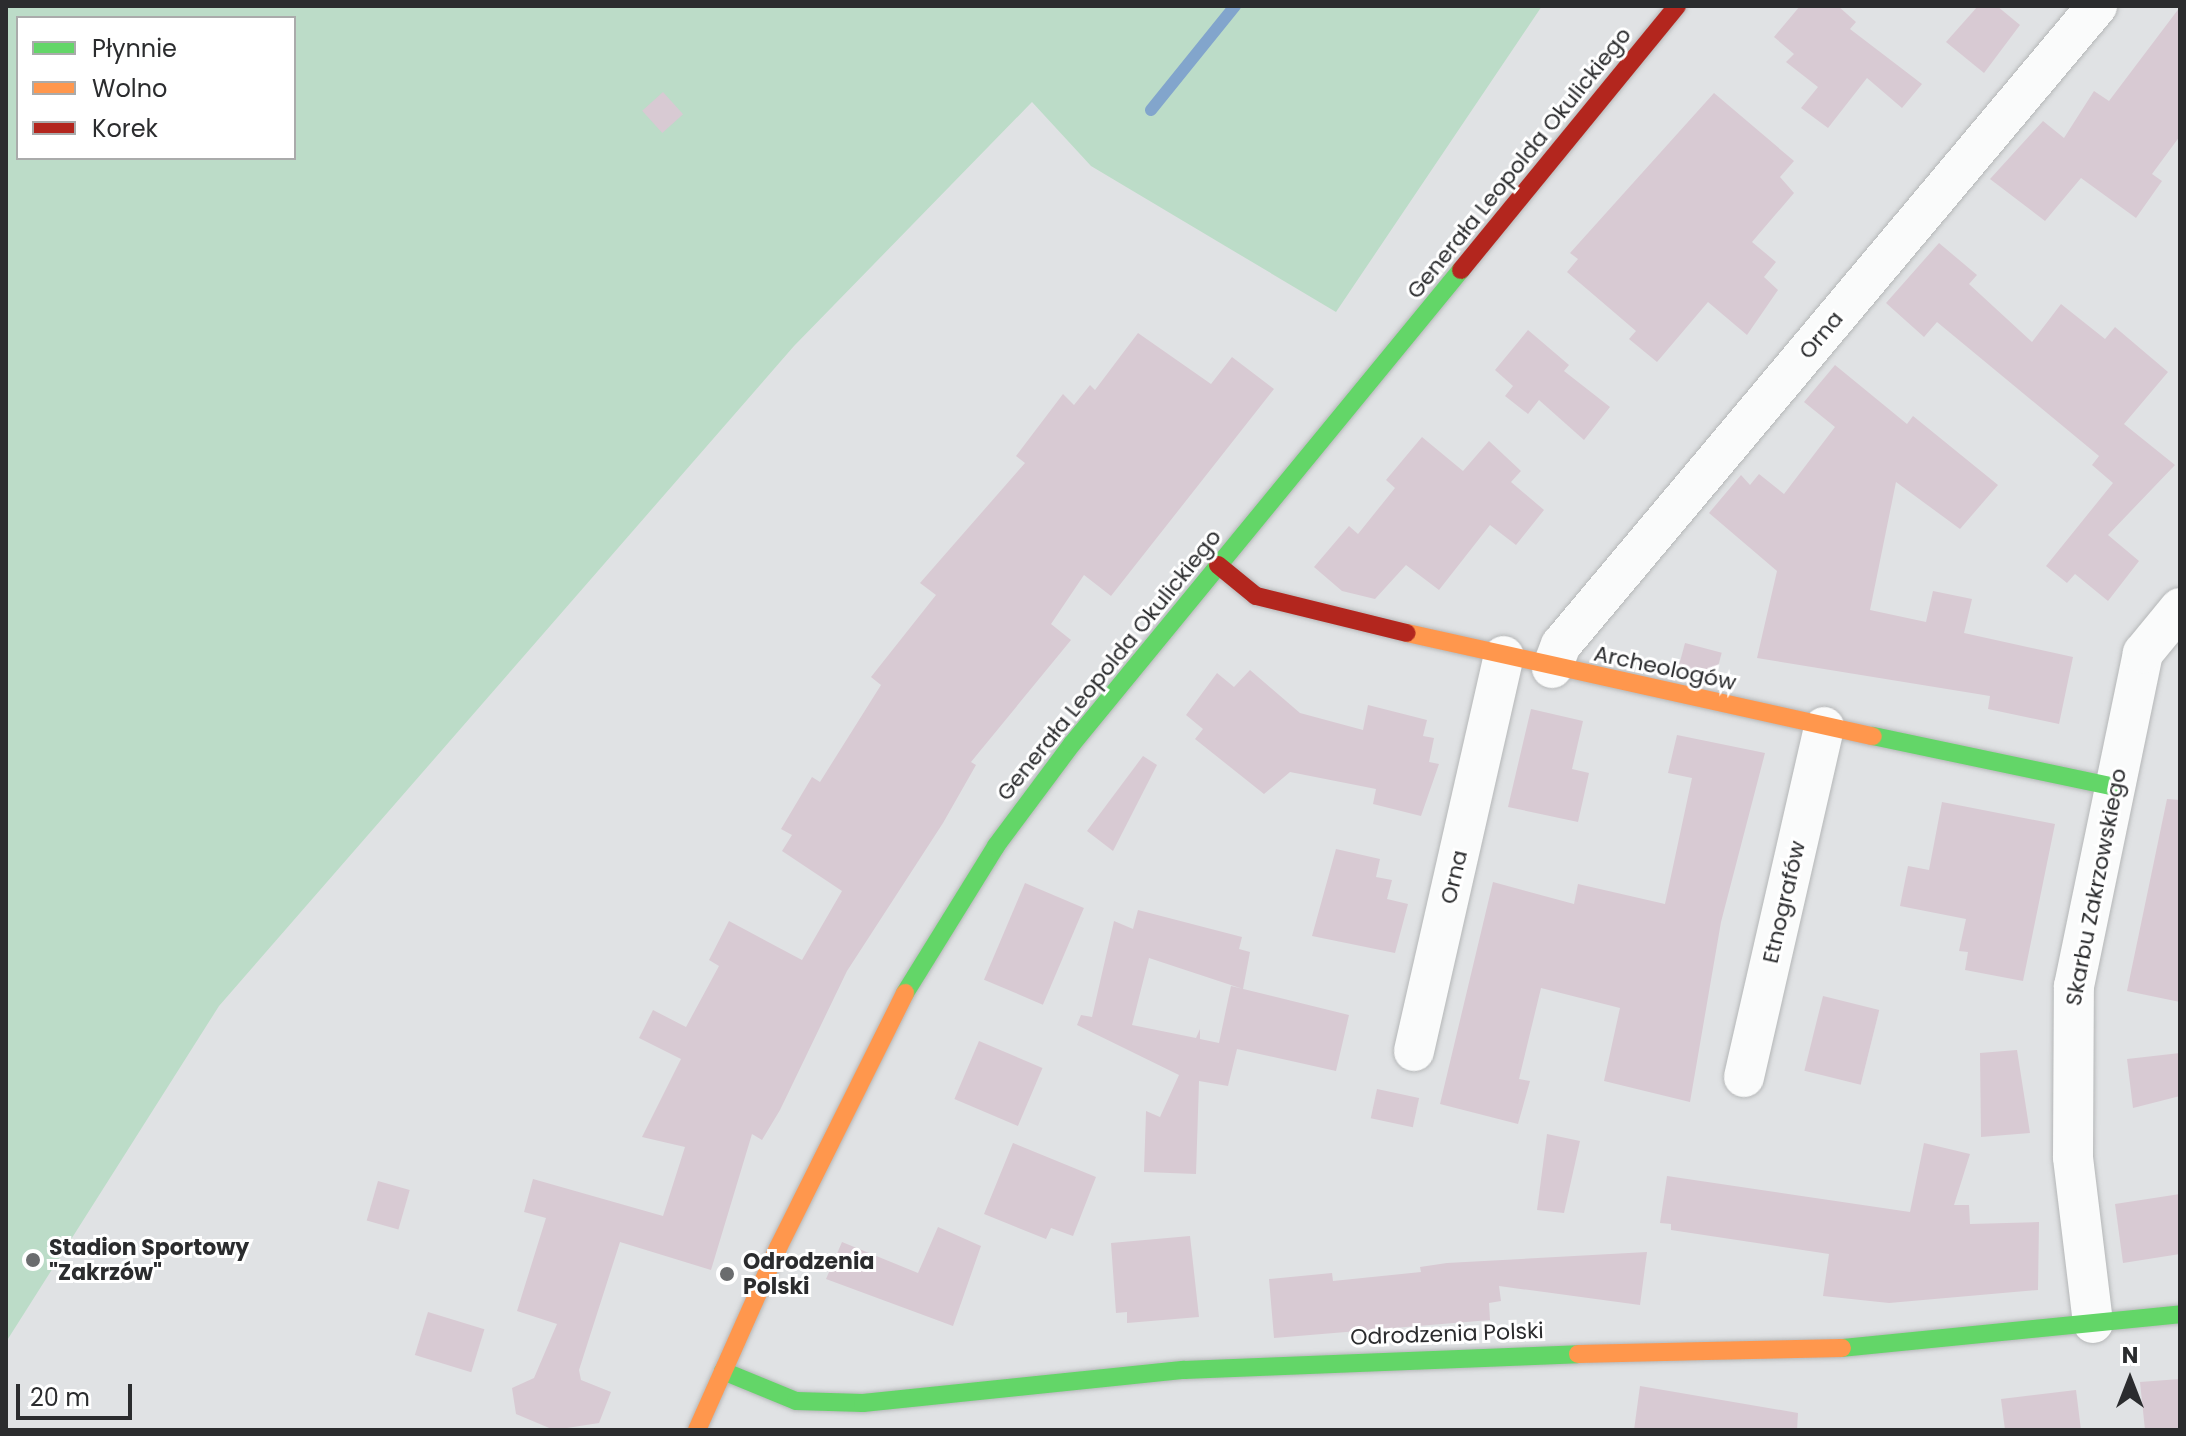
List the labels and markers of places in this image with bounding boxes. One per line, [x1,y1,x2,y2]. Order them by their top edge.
place label: Stadion Sportowy "Zakrzów" [49,1234,249,1286]
place label: Odrodzenia Polski [743,1248,874,1300]
marker: Stadion Sportowy "Zakrzów" [24,1251,42,1269]
marker: Odrodzenia Polski [718,1265,736,1283]

